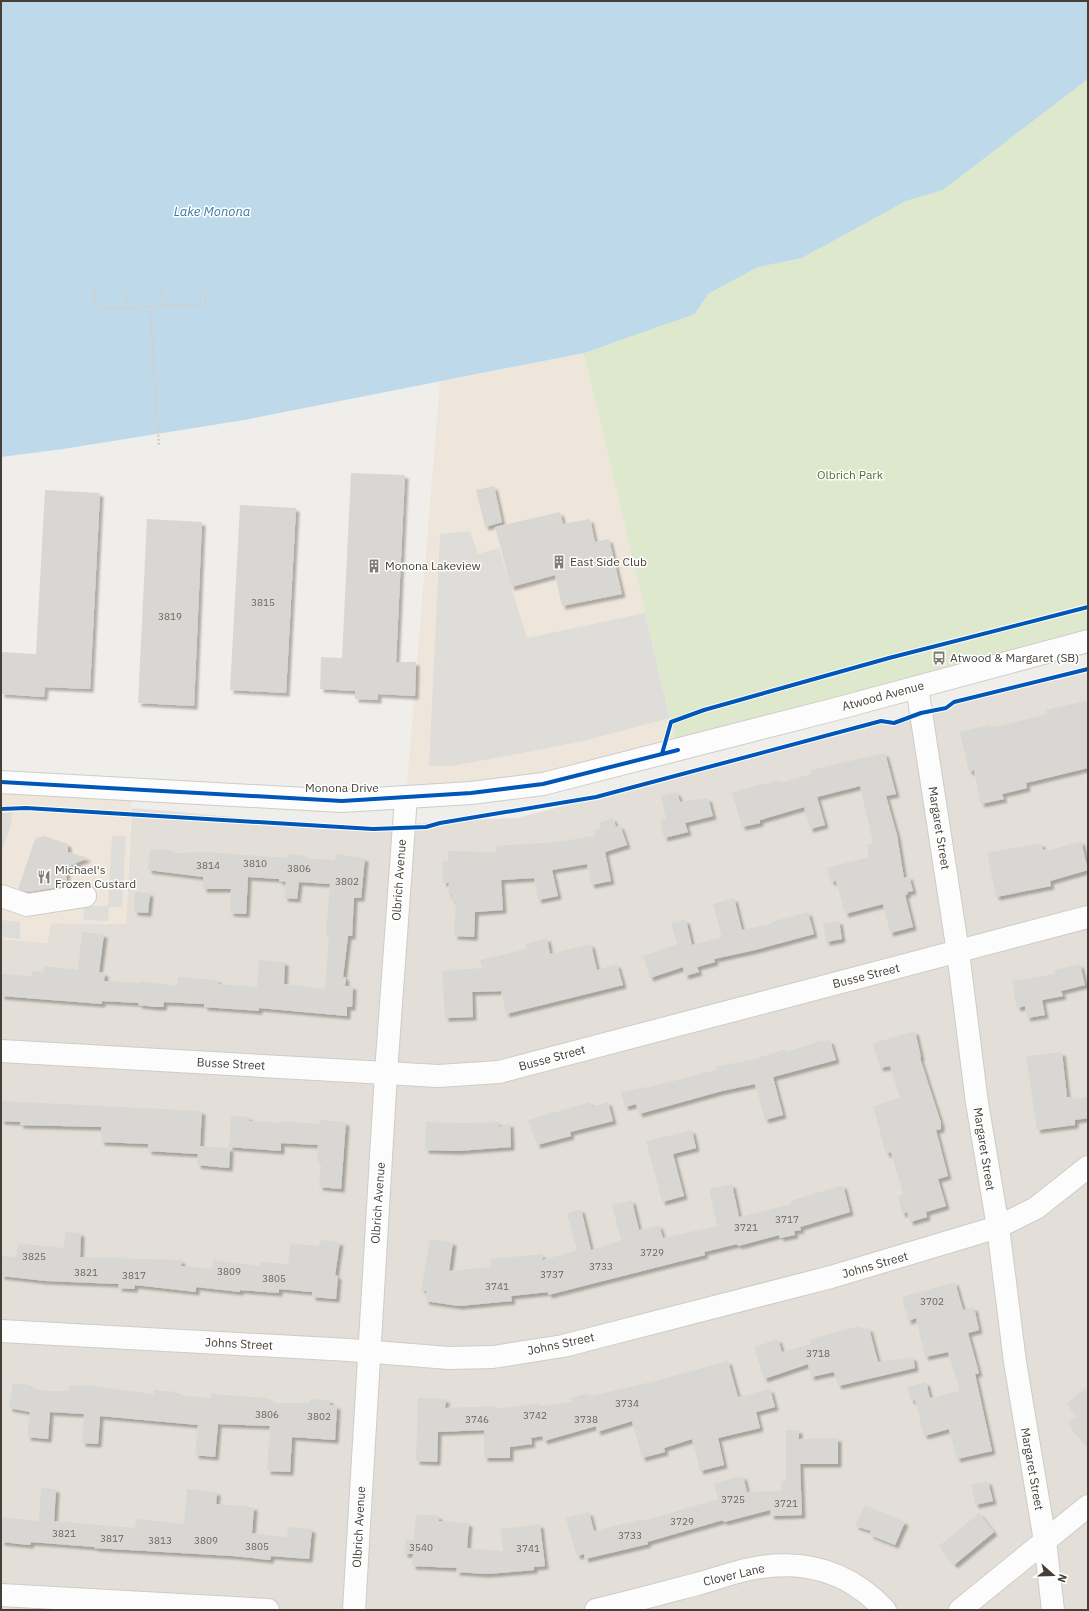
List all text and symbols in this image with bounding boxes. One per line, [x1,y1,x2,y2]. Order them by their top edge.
water label: Lake Monona [174,203,250,220]
park label: Olbrich Park [817,467,884,482]
building icon: East Side Club [551,554,567,570]
place label: East Side Club [570,554,647,569]
building icon: Monona Lakeview [366,558,382,574]
place label: Monona Lakeview [385,558,481,573]
house number: 3815 [251,596,275,609]
house number: 3819 [158,610,182,623]
bus stop icon: Atwood & Margaret (SB) [931,650,947,666]
place label: Atwood & Margaret (SB) [950,650,1079,665]
street label: Atwood Avenue [840,677,926,714]
street label: Monona Drive [305,780,379,795]
street label: Margaret Street [926,785,953,871]
street label: Olbrich Avenue [388,838,409,921]
house number: 3810 [243,857,267,870]
house number: 3814 [196,859,220,872]
place label: Michael's Frozen Custard [55,862,136,891]
house number: 3806 [287,862,311,875]
restaurant icon: Michael's Frozen Custard [36,869,52,885]
house number: 3802 [335,875,359,888]
street label: Busse Street [831,960,901,991]
street label: Busse Street [517,1041,587,1074]
street label: Busse Street [196,1054,266,1073]
street label: Margaret Street [971,1106,998,1192]
street label: Olbrich Avenue [367,1161,388,1244]
house number: 3717 [775,1213,799,1226]
house number: 3721 [734,1221,758,1234]
house number: 3729 [640,1246,664,1259]
street label: Johns Street [840,1248,910,1281]
house number: 3825 [22,1250,46,1263]
house number: 3733 [589,1260,613,1273]
house number: 3809 [217,1265,241,1278]
house number: 3821 [74,1266,98,1279]
house number: 3737 [540,1268,564,1281]
house number: 3817 [122,1269,146,1282]
house number: 3805 [262,1272,286,1285]
house number: 3741 [485,1280,509,1293]
house number: 3702 [920,1295,944,1308]
street label: Johns Street [526,1329,596,1358]
street label: Johns Street [205,1334,273,1353]
house number: 3718 [806,1347,830,1360]
house number: 3734 [615,1397,639,1410]
house number: 3806 [255,1408,279,1421]
house number: 3742 [523,1409,547,1422]
house number: 3802 [307,1410,331,1423]
house number: 3746 [465,1413,489,1426]
house number: 3738 [574,1413,598,1426]
street label: Margaret Street [1018,1426,1047,1512]
street label: Olbrich Avenue [349,1485,368,1568]
house number: 3725 [721,1493,745,1506]
house number: 3721 [774,1497,798,1510]
house number: 3729 [670,1515,694,1528]
house number: 3821 [52,1527,76,1540]
house number: 3733 [618,1529,642,1542]
house number: 3817 [100,1532,124,1545]
house number: 3813 [148,1534,172,1547]
house number: 3809 [194,1534,218,1547]
house number: 3805 [245,1540,269,1553]
house number: 3540 [409,1541,433,1554]
house number: 3741 [516,1542,540,1555]
north arrow [1033,1555,1073,1595]
street label: Clover Lane [702,1560,767,1589]
text: N [1054,1572,1070,1585]

